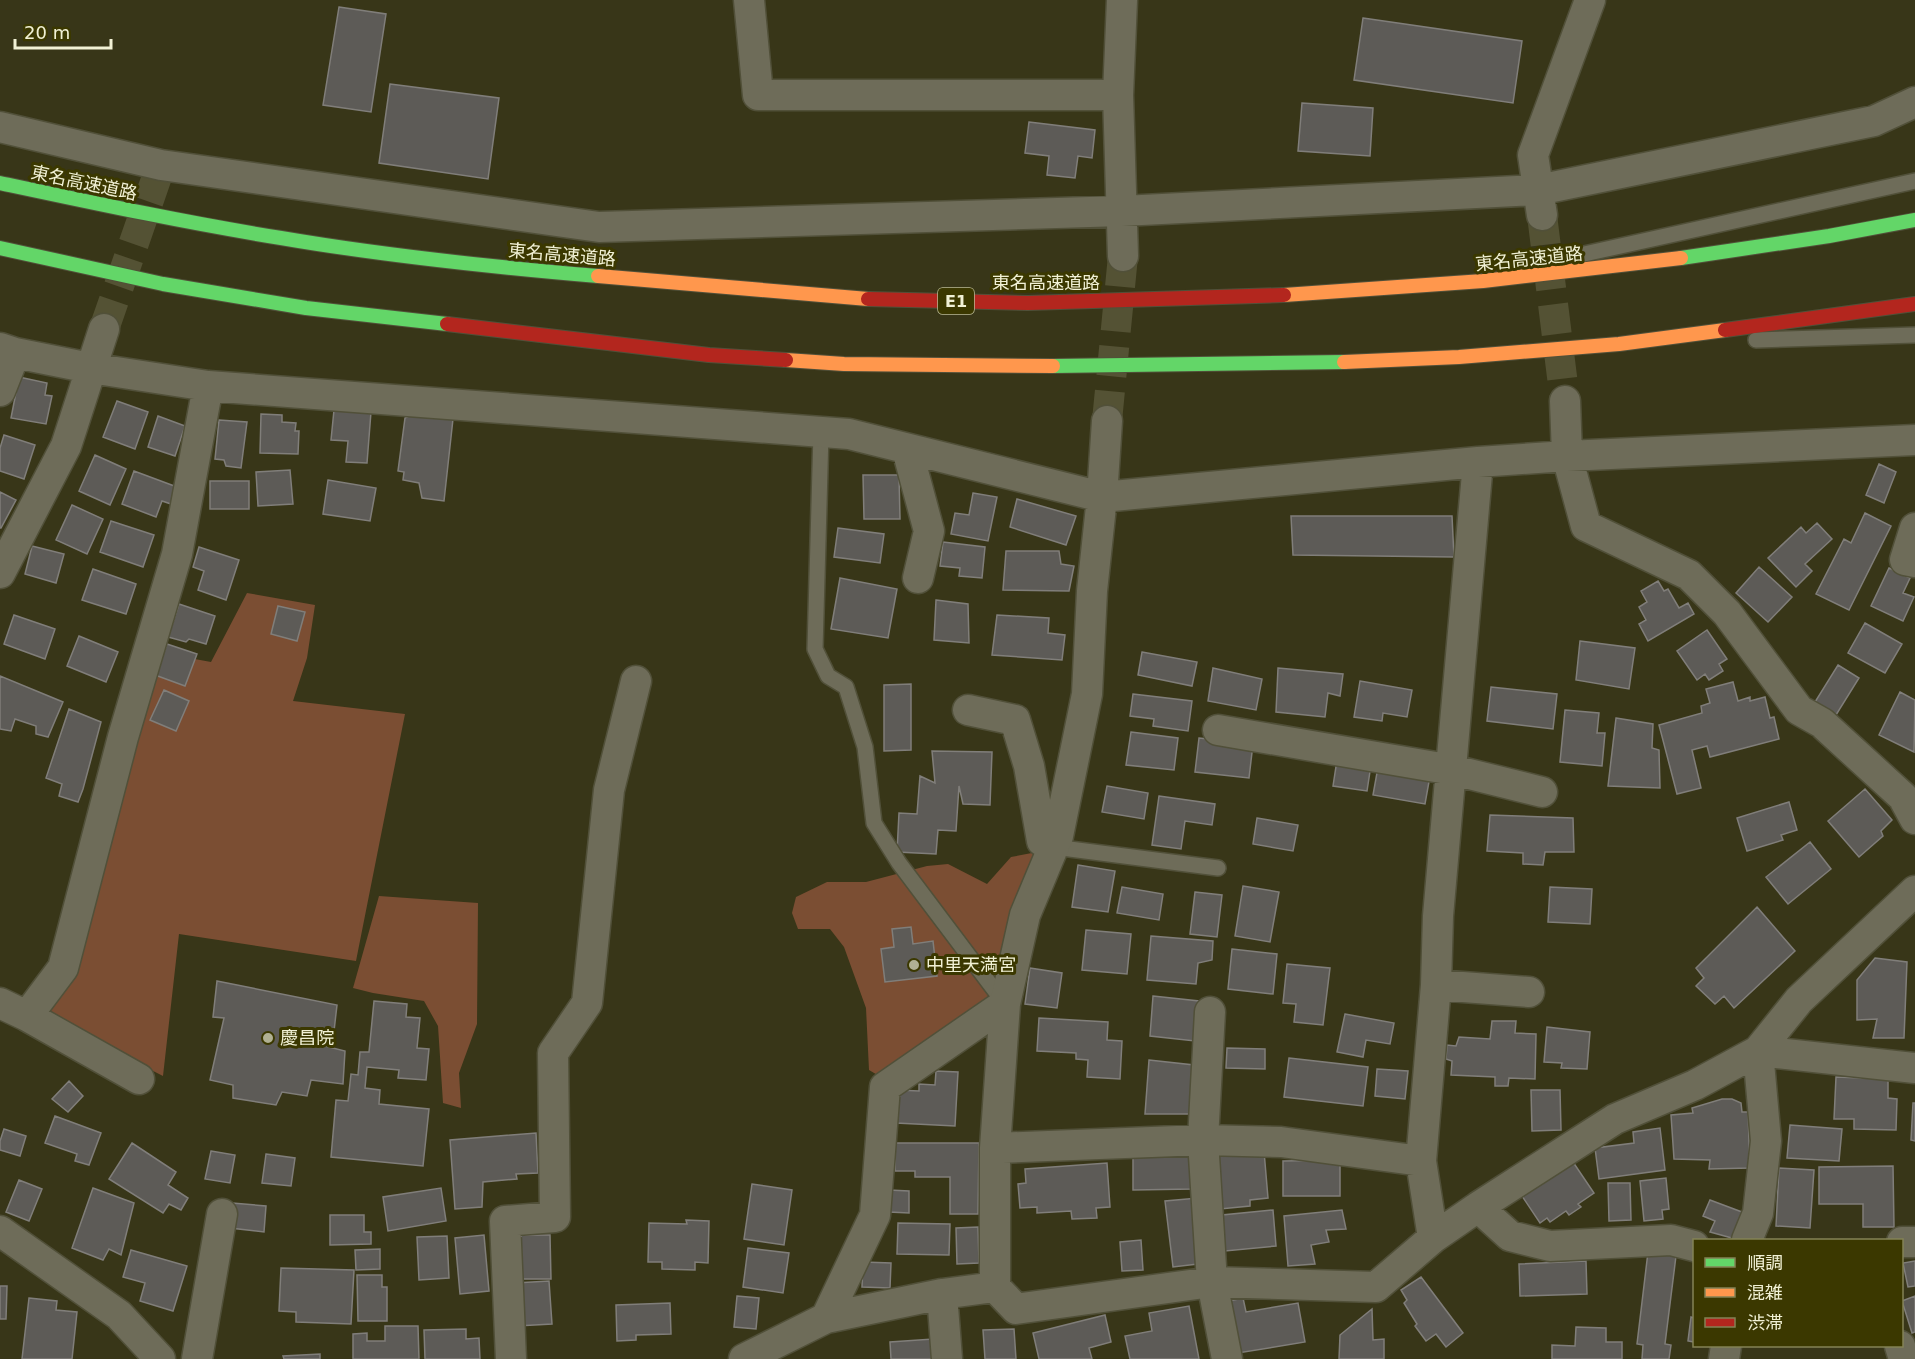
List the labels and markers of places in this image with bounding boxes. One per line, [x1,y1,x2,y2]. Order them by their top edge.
place label: 中里天満宮 [926,954,1016,975]
marker: 中里天満宮 [907,958,921,972]
place label: 慶昌院 [280,1027,334,1048]
marker: 慶昌院 [261,1031,275,1045]

